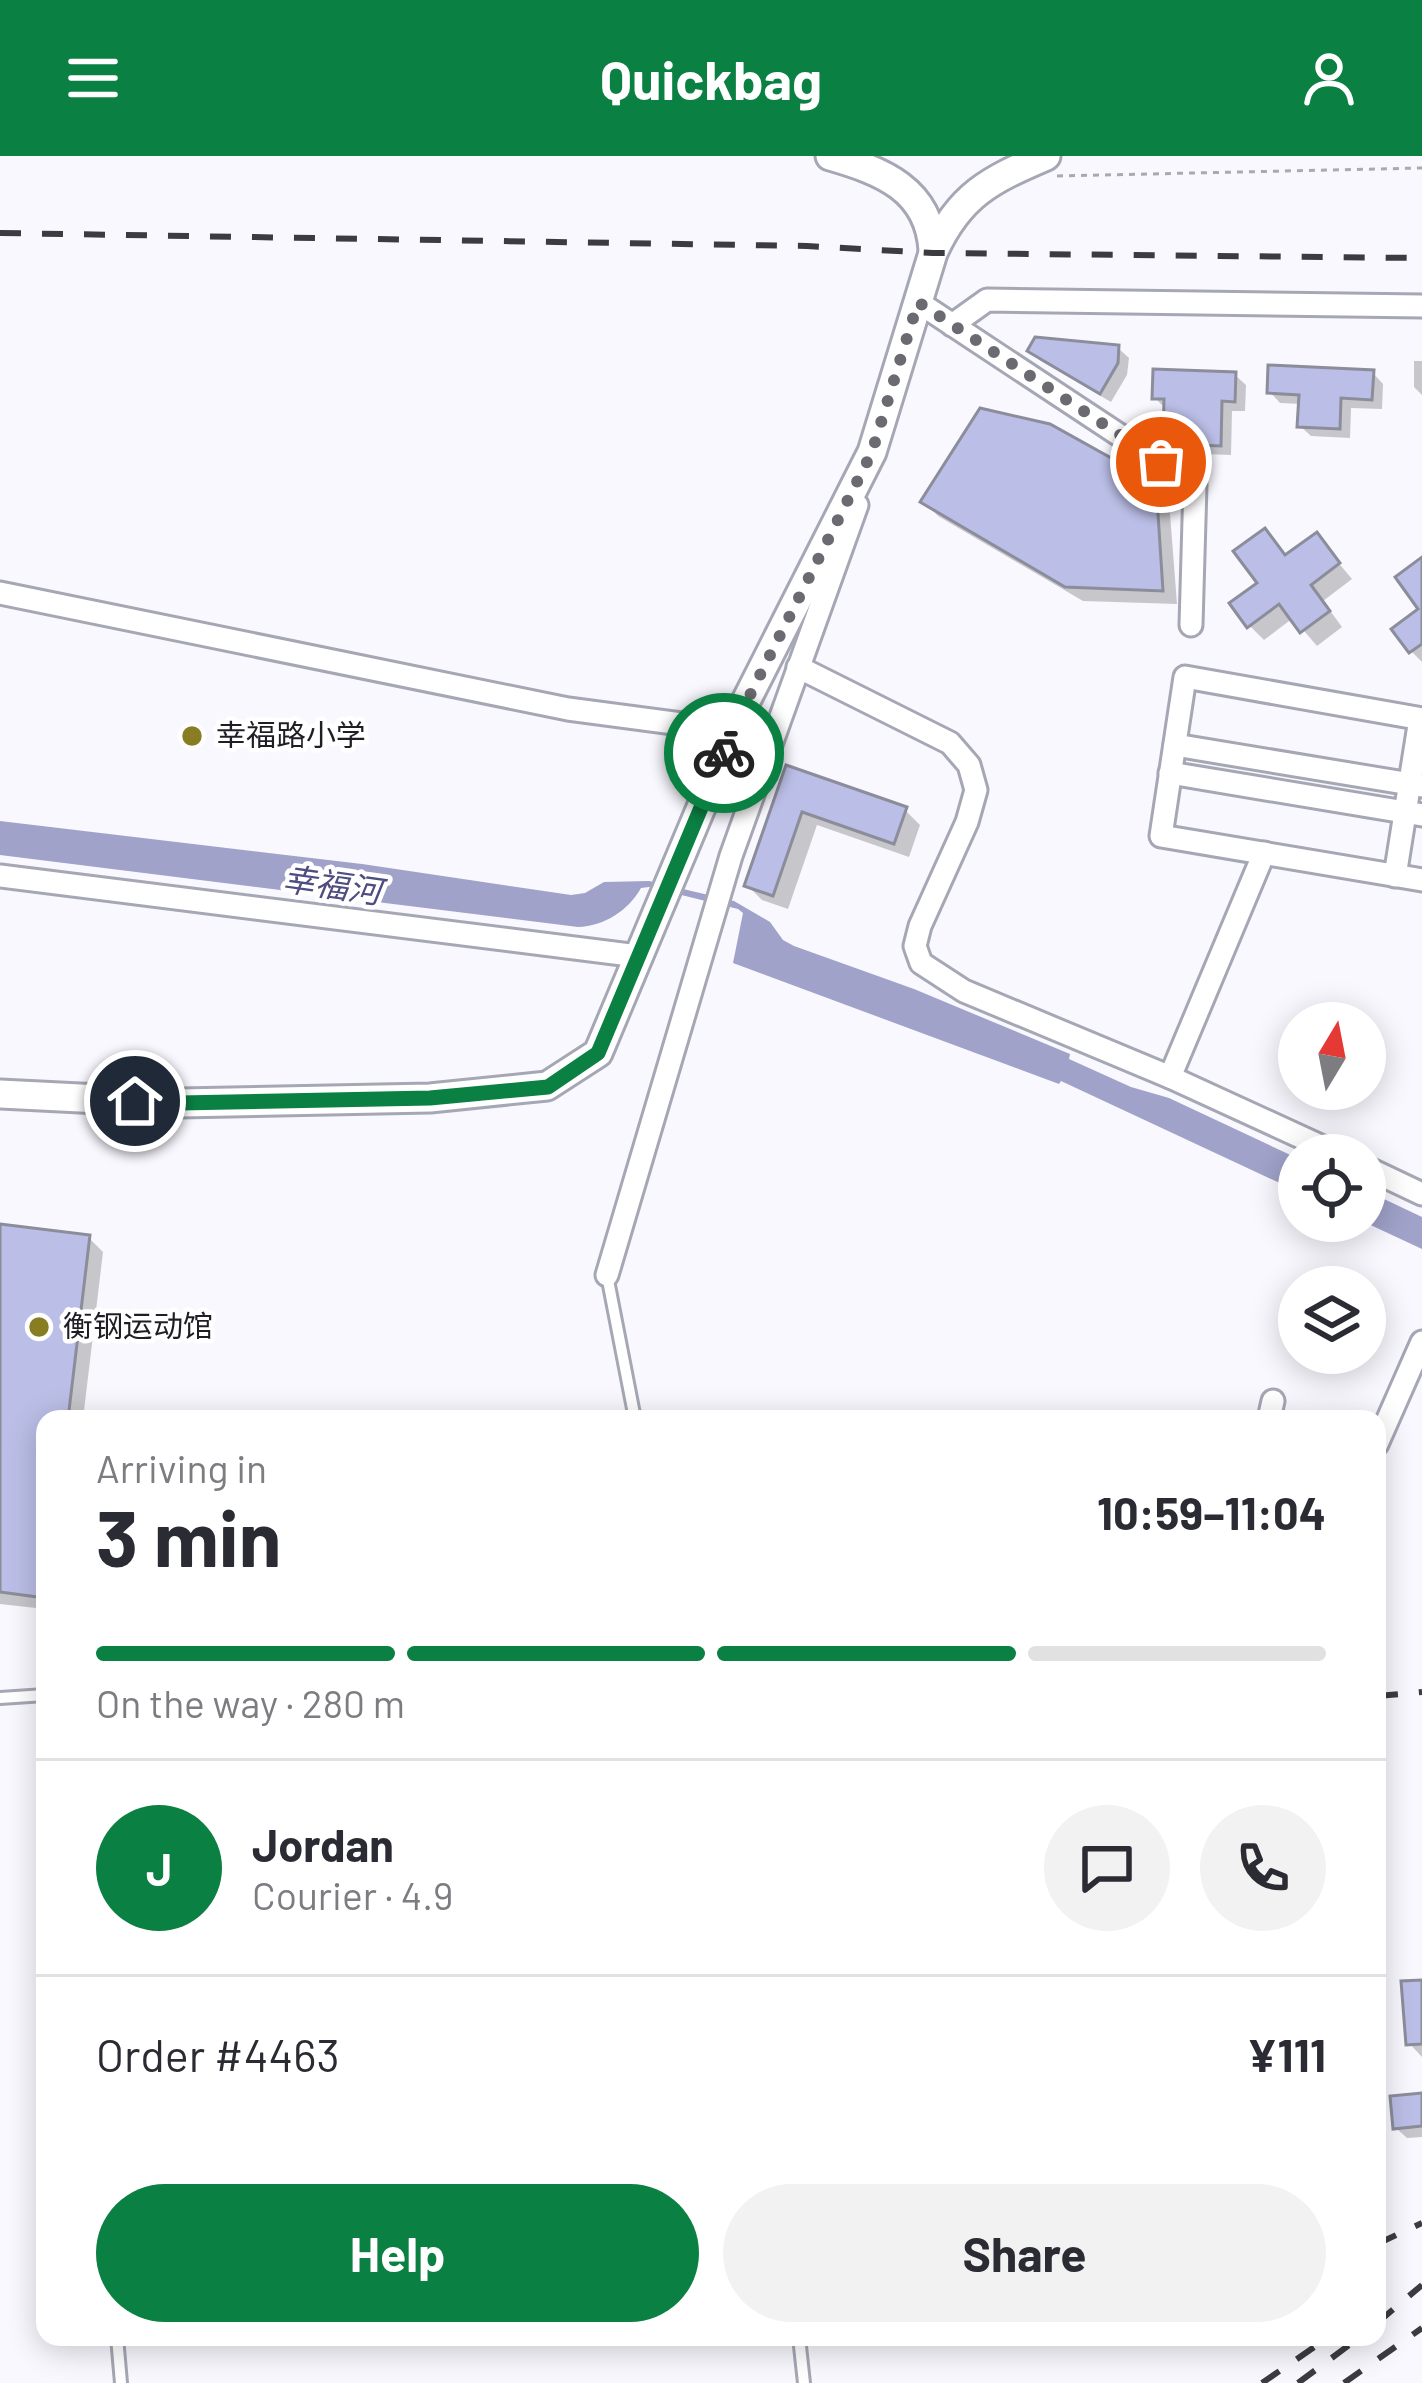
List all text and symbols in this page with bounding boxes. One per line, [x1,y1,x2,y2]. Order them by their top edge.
icon: menu [60,45,126,111]
icon: person [1296,45,1362,111]
text: Quickbag [600,46,822,111]
pin [1110,411,1212,513]
icon: bag [1128,429,1194,495]
courier [664,693,784,813]
place label: 幸福路小学 [216,716,366,752]
icon: bike [691,720,757,786]
marker: 幸福路小学 [179,723,205,749]
water label: 幸福河 [280,857,390,912]
north arrow [1278,1002,1386,1110]
map controls [1278,1002,1386,1374]
pin [84,1050,186,1152]
icon: home [102,1068,168,1134]
button: locate [1278,1134,1386,1242]
button: layers [1278,1266,1386,1374]
place label: 衡钢运动馆 [63,1307,213,1343]
marker: 衡钢运动馆 [26,1314,52,1340]
text: Arriving in [96,1444,267,1491]
text: 10:59–11:04 [1097,1485,1326,1539]
text: 3 min [96,1489,281,1583]
text: On the way · 280 m [96,1679,405,1726]
button: chat [1044,1805,1170,1931]
button: phone [1200,1805,1326,1931]
text: Jordan [252,1817,394,1871]
text: J [146,1841,172,1895]
text: Courier · 4.9 [252,1871,453,1918]
text: Order #4463 [96,2027,340,2081]
text: ¥111 [1247,2027,1326,2081]
button: Help [96,2184,699,2322]
button: Share [723,2184,1326,2322]

